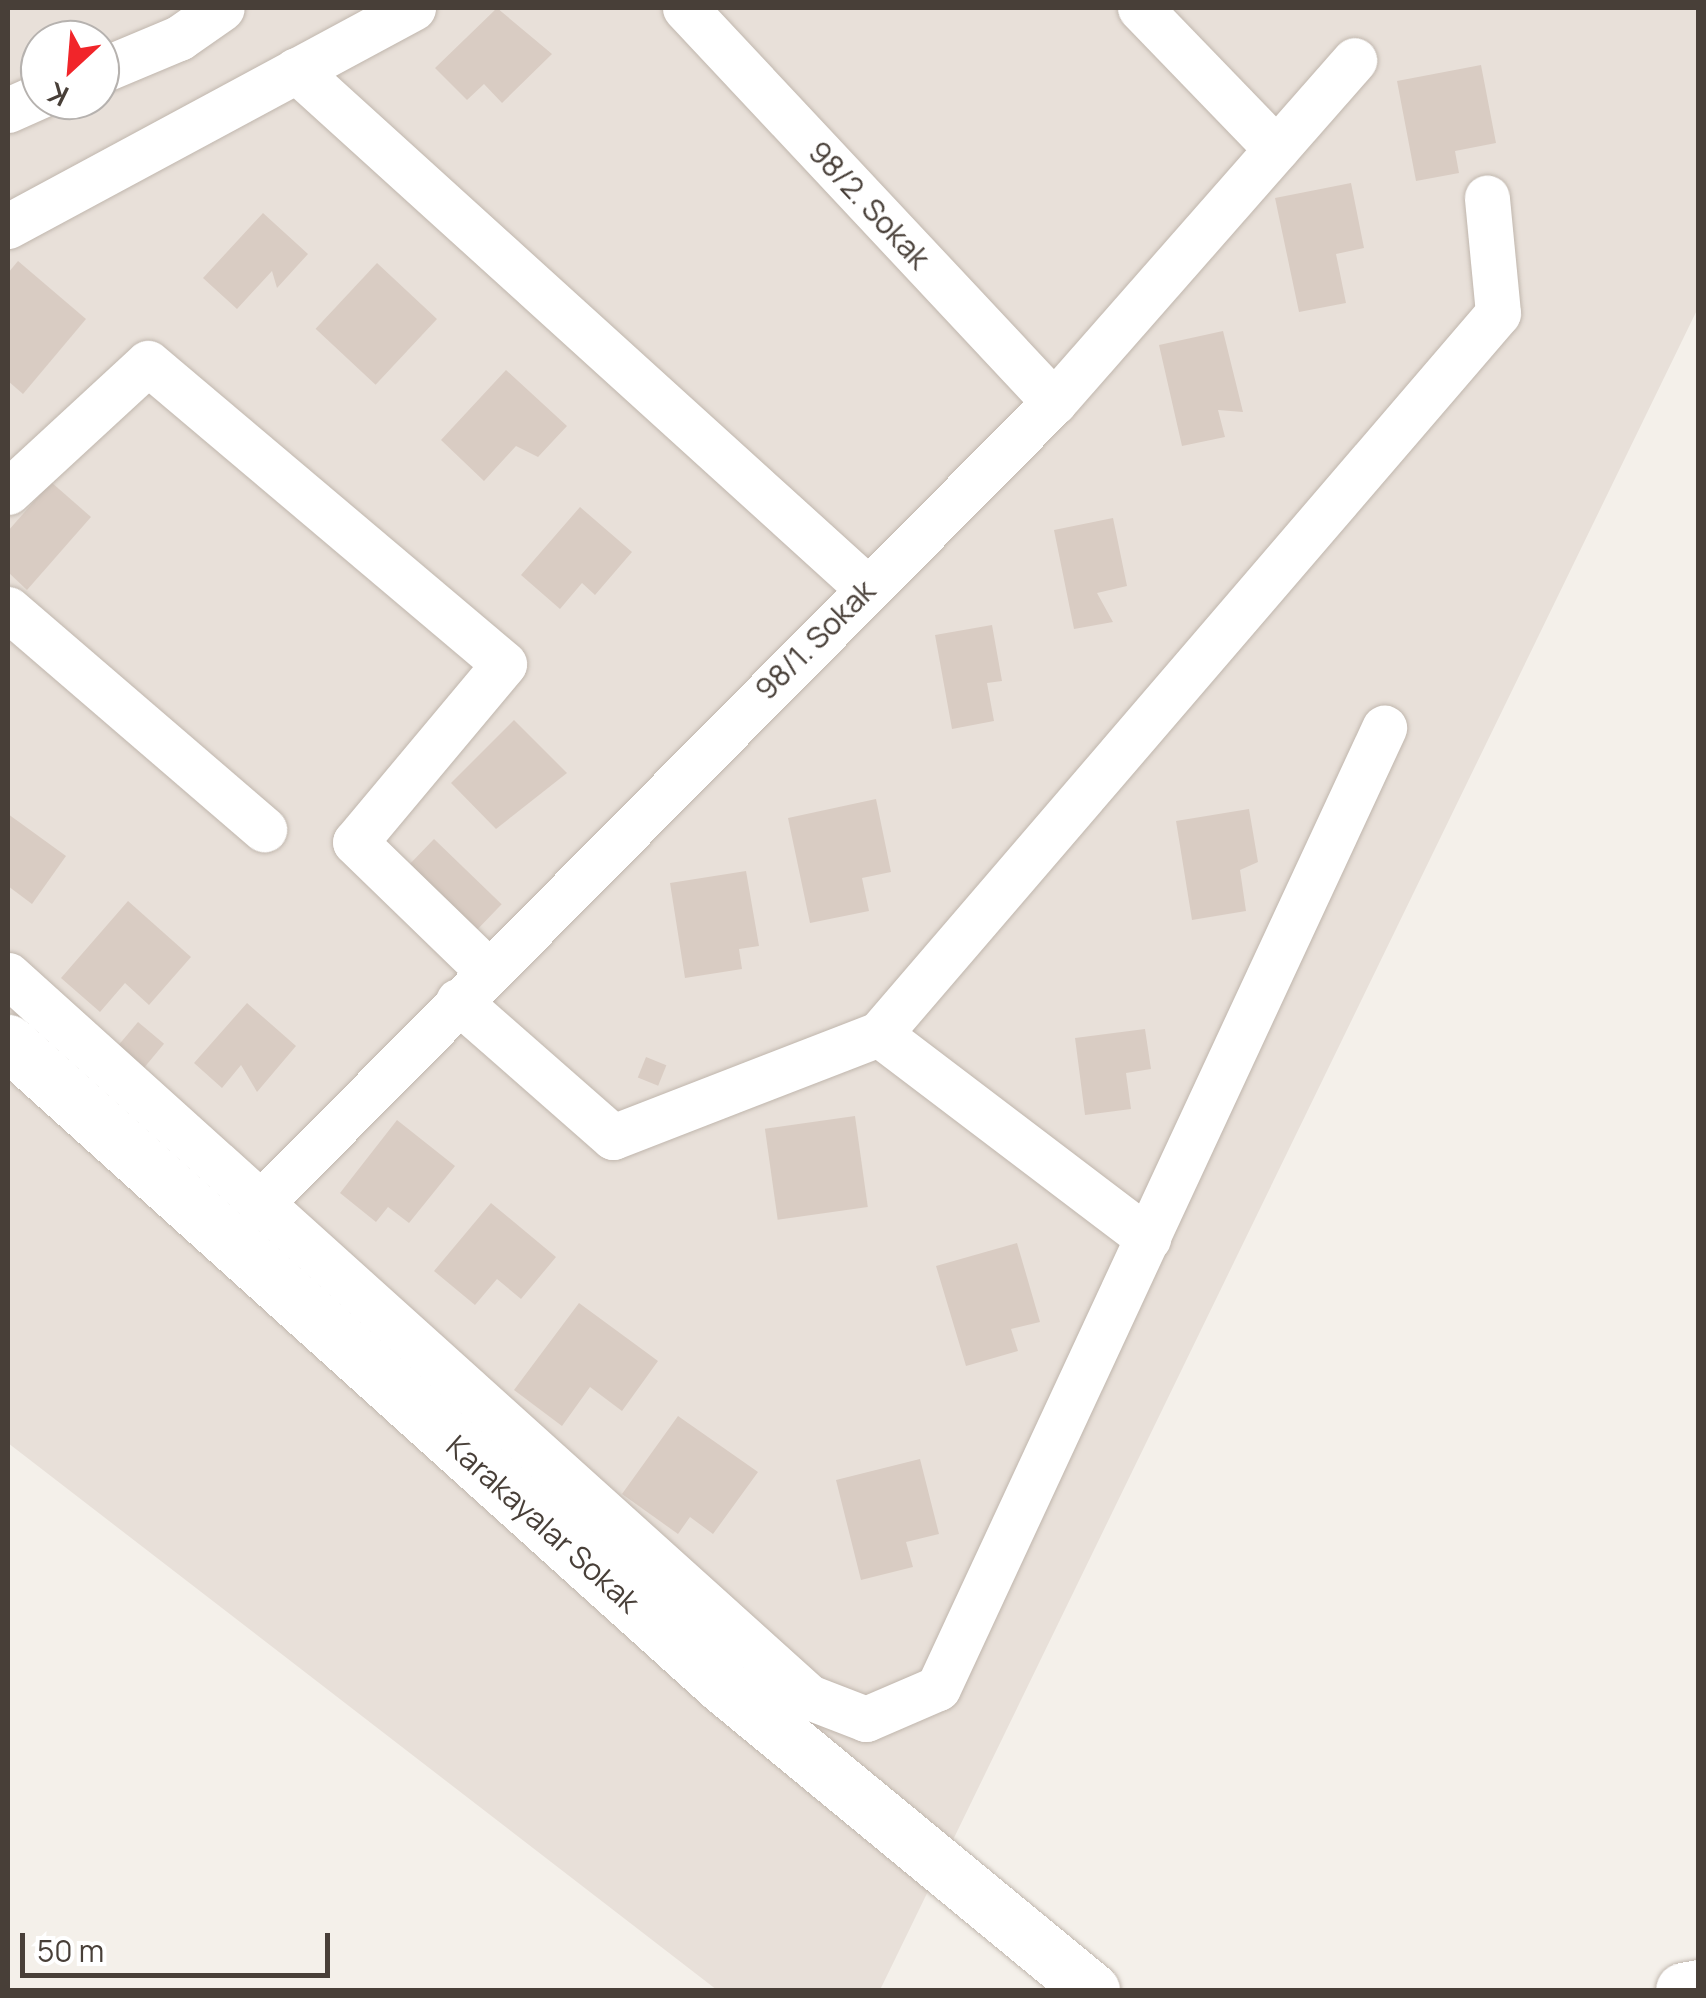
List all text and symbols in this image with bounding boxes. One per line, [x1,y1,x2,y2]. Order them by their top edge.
north arrow [20,20,120,120]
text: K [41,74,74,116]
street label: 98/2. Sokak [801,134,937,276]
street label: 98/1. Sokak [748,573,882,707]
street label: Karakayalar Sokak [439,1428,647,1620]
scale bar [25,1913,335,1975]
text: 50 m [37,1930,104,1971]

